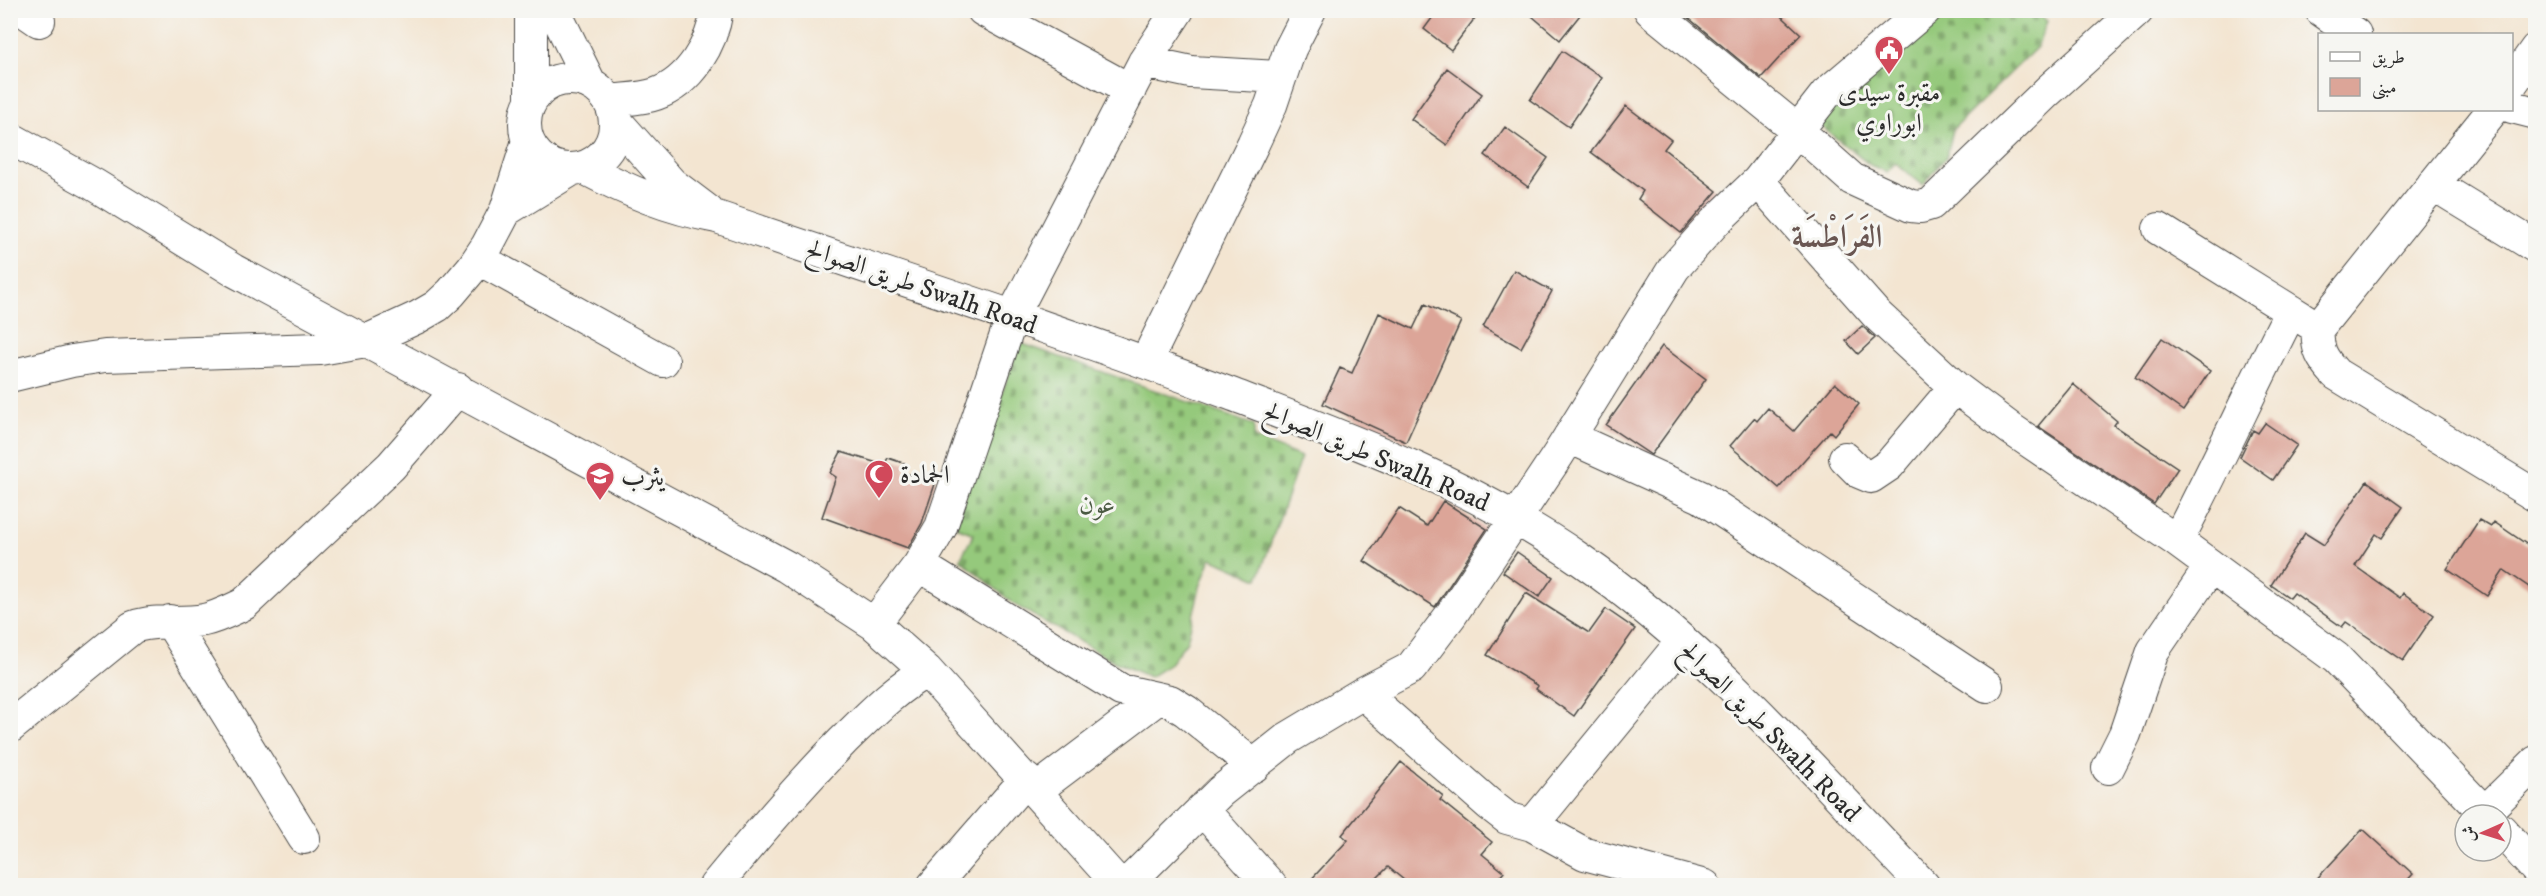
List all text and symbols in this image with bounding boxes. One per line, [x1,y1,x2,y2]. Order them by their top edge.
legend [2318,33,2513,111]
public building icon: مقبرة سيدى ابوراوي [1873,34,1905,76]
text: طريق [2372,47,2405,69]
place label: مقبرة سيدى ابوراوي [1838,77,1940,143]
text: مبنى [2372,77,2397,100]
district label: الفَرَاطْسَة [1791,213,1883,258]
street label: طريق الصوالح Swalh Road [800,232,1041,346]
street label: طريق الصوالح Swalh Road [1257,395,1494,524]
mosque icon: الحمادة [863,458,895,500]
place label: الحمادة [900,459,950,492]
school or university icon: يثرب [584,460,616,502]
place label: يثرب [621,461,666,494]
park label: عون [1079,489,1115,522]
street label: طريق الصوالح Swalh Road [1670,635,1867,832]
north arrow [2453,803,2513,863]
text: ش [2459,825,2479,842]

